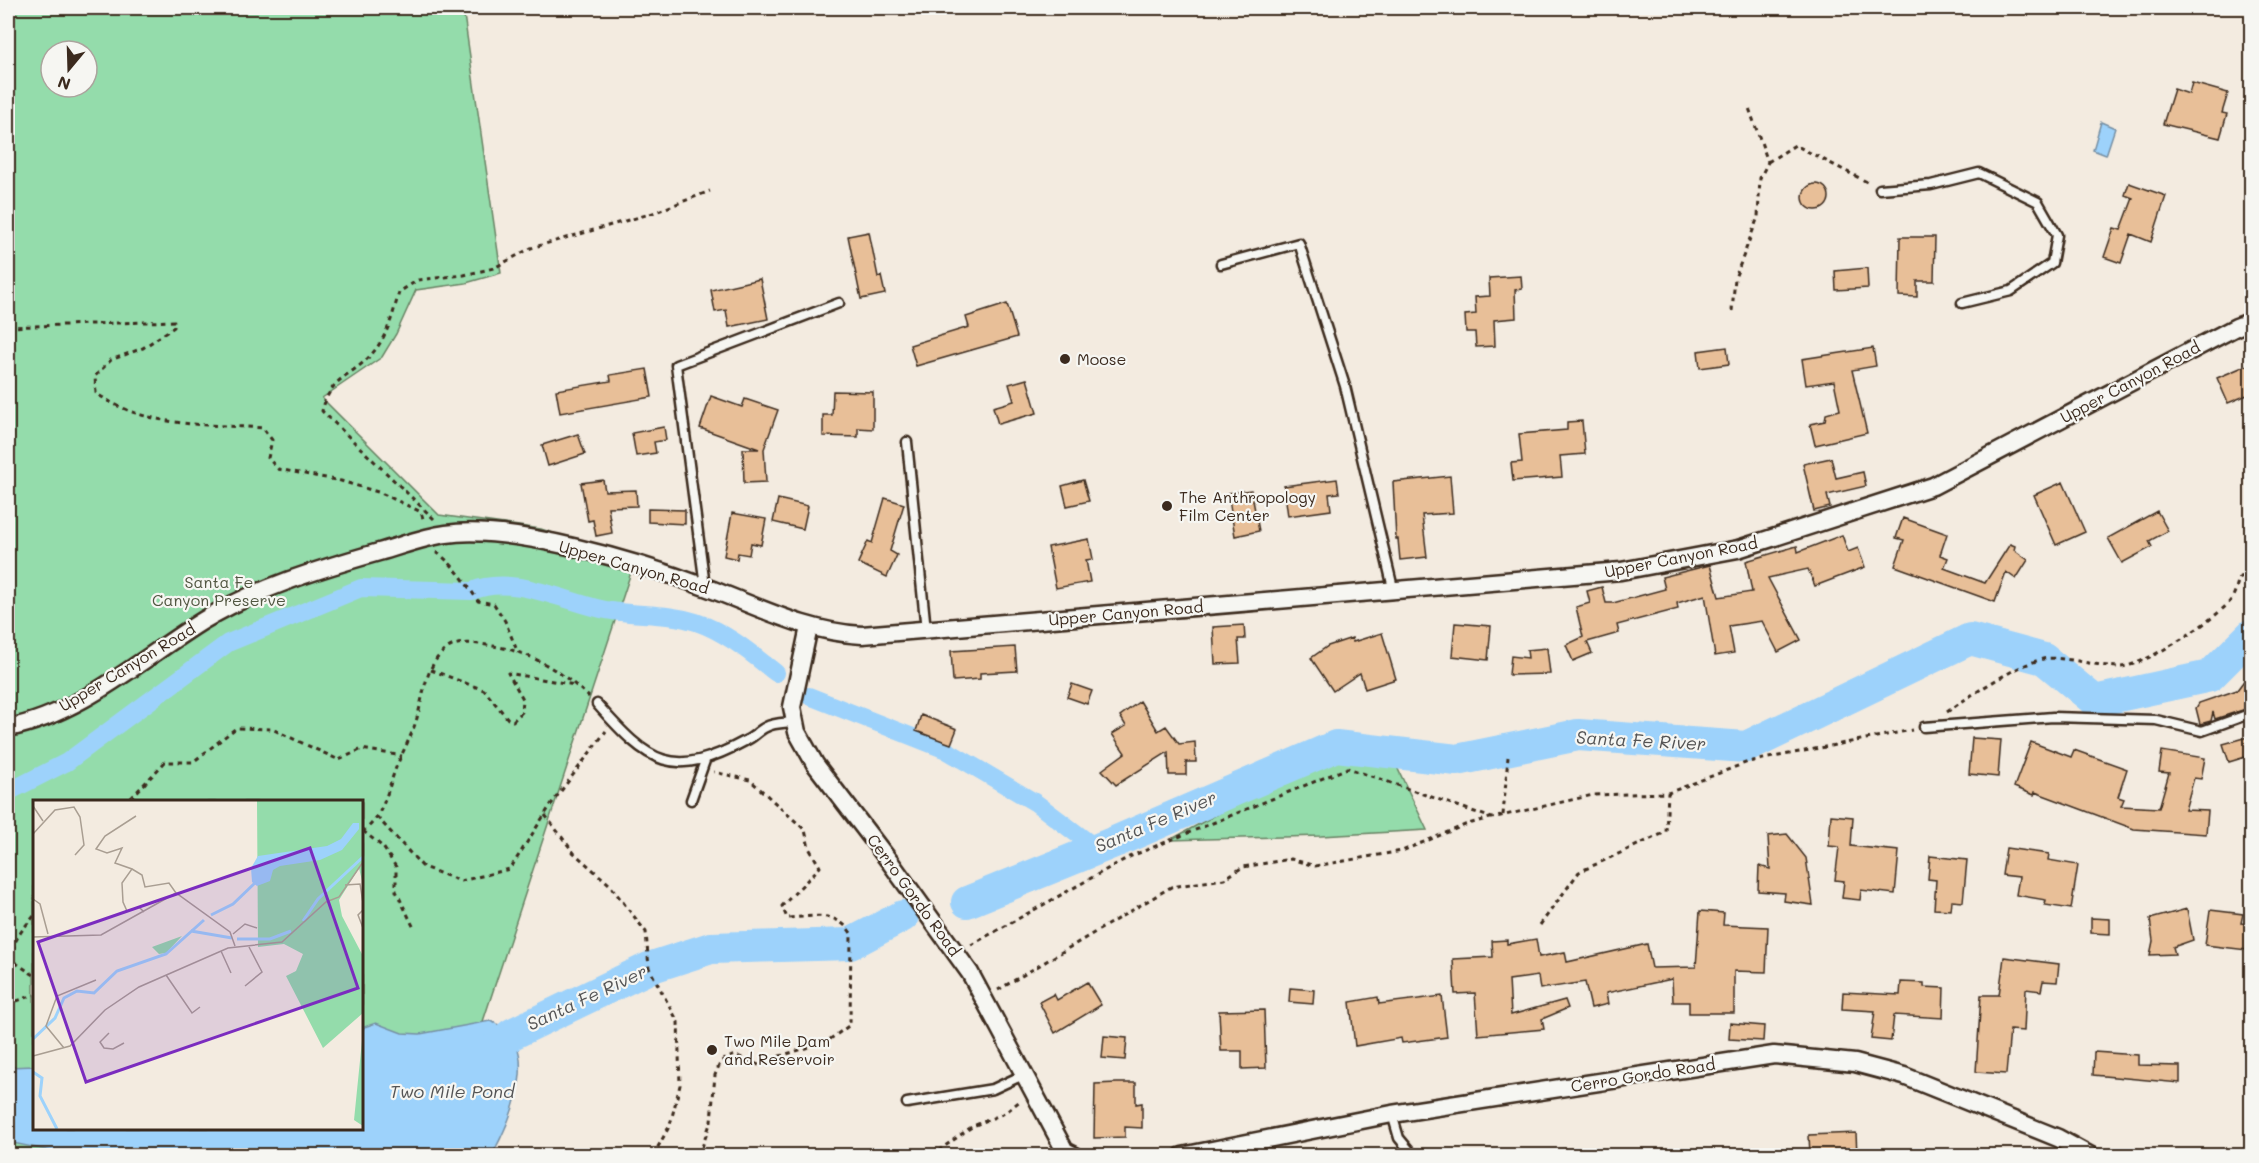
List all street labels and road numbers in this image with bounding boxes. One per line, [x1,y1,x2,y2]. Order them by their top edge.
street label: Upper Canyon Road [2056,336,2203,427]
street label: Upper Canyon Road [1603,531,1759,582]
street label: Upper Canyon Road [557,535,712,598]
street label: Upper Canyon Road [1048,595,1204,630]
street label: Upper Canyon Road [55,618,199,716]
street label: Cerro Gordo Road [863,829,966,960]
street label: Cerro Gordo Road [1569,1053,1717,1096]

